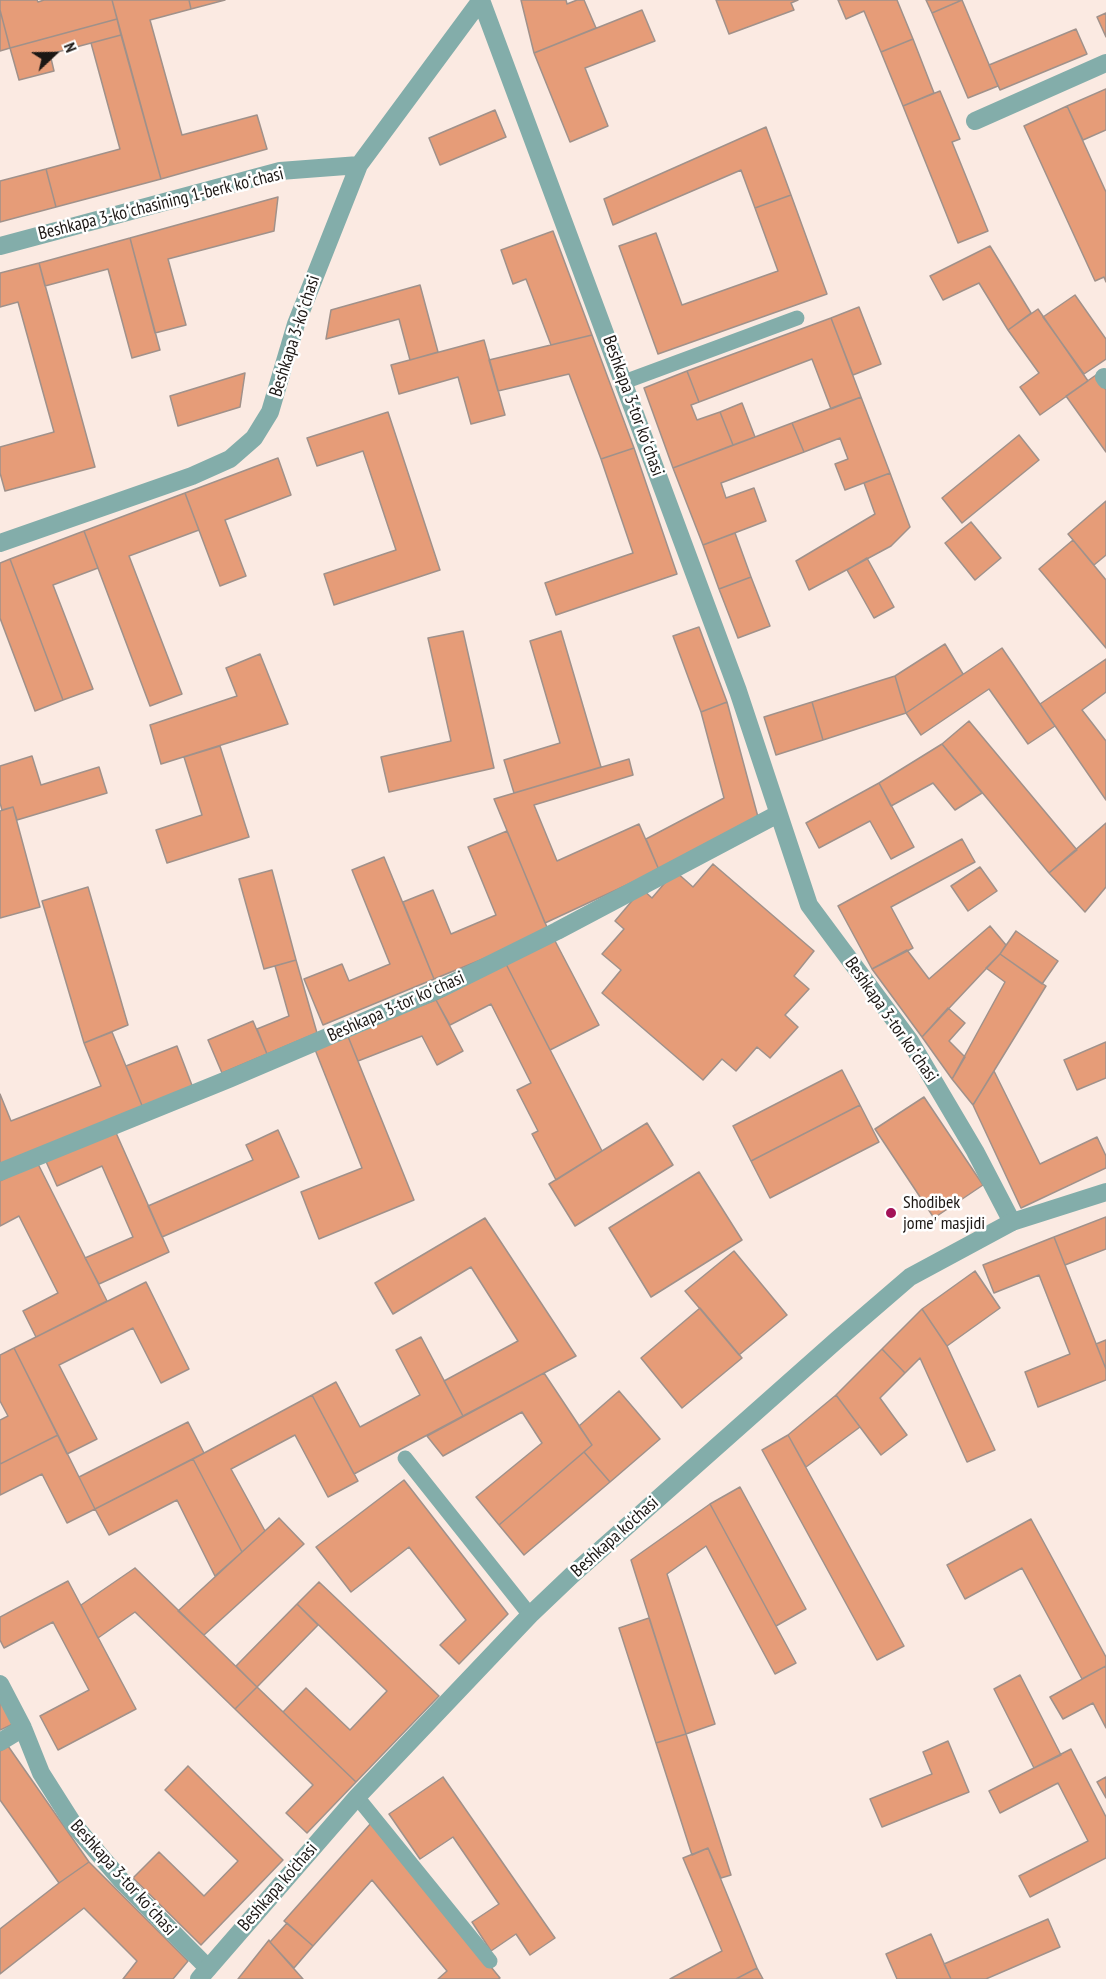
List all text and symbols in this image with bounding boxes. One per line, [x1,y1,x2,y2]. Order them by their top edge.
north arrow [24,24,84,84]
text: N [60,39,82,55]
street label: Beshkapa 3-koʻchasining 1-berk koʻchasi [36,163,286,245]
street label: Beshkapa 3-koʻchasi [265,273,325,399]
street label: Beshkapa 3-tor koʻchasi [598,333,668,479]
street label: Beshkapa 3-tor koʻchasi [840,953,942,1087]
street label: Beshkapa 3-tor koʻchasi [324,967,468,1047]
place label: Shodibek jome' masjidi [903,1192,985,1234]
marker: Shodibek jome' masjidi [884,1206,898,1220]
street label: Beshkapa ko'chasi [567,1492,663,1582]
street label: Beshkapa 3-tor koʻchasi [66,1816,180,1940]
street label: Beshkapa ko'chasi [234,1838,322,1936]

